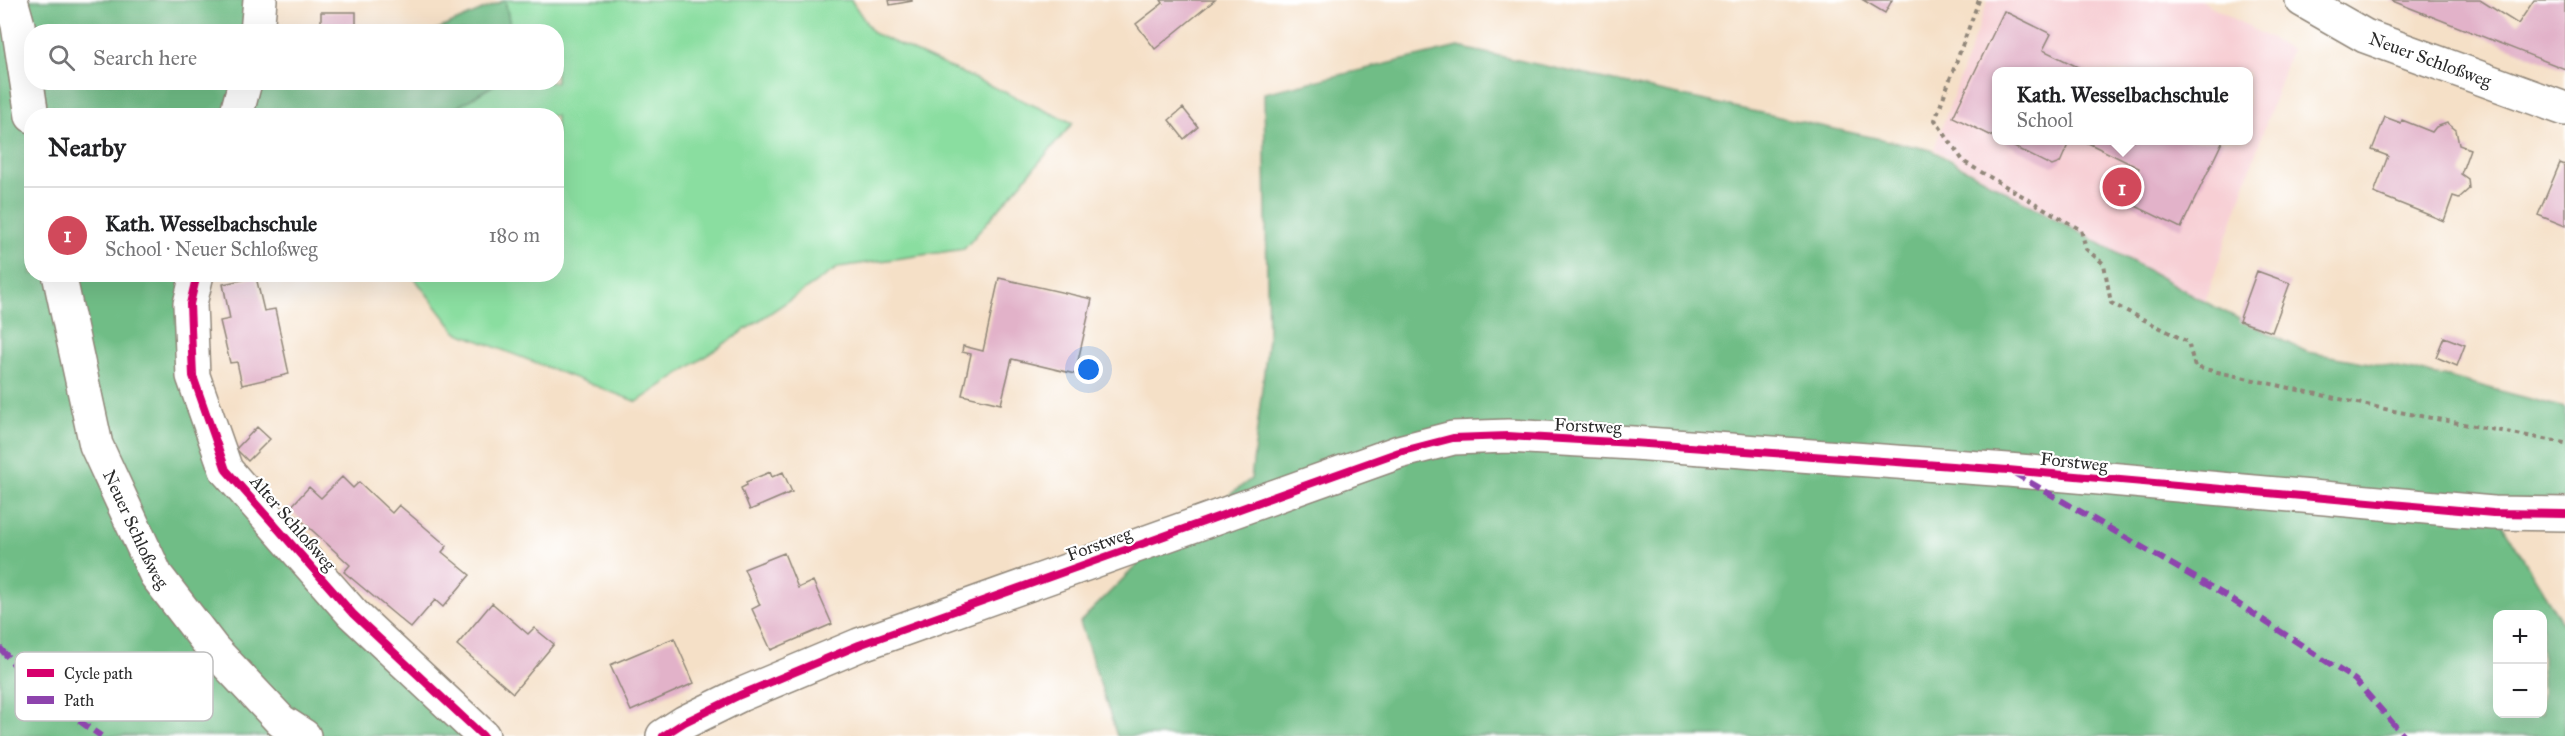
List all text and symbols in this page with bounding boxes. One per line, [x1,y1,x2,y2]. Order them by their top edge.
search box [24,24,564,90]
street label: Neuer Schloßweg [2366,27,2495,93]
icon: search [45,41,78,74]
text: Search here [93,44,197,71]
popup [1992,67,2253,145]
text: Kath. Wesselbachschule [2016,81,2229,108]
text: School [2016,108,2073,132]
text: Nearby [48,131,126,163]
pin: 1 [2102,164,2142,210]
text: Kath. Wesselbachschule [105,210,317,237]
text: 1 [64,223,71,247]
text: 180 m [489,223,540,247]
text: School · Neuer Schloßweg [105,237,318,261]
your location [1074,355,1103,384]
street label: Forstweg [1554,413,1623,440]
street label: Forstweg [2039,448,2109,478]
street label: Neuer Schloßweg [98,466,174,594]
street label: Alter Schloßweg [244,470,341,577]
street label: Forstweg [1063,522,1135,567]
map controls [2493,610,2547,718]
button: + [2493,610,2547,664]
legend [15,652,213,721]
text: Cycle path [64,664,133,683]
button: − [2493,664,2547,718]
text: Path [64,691,94,710]

